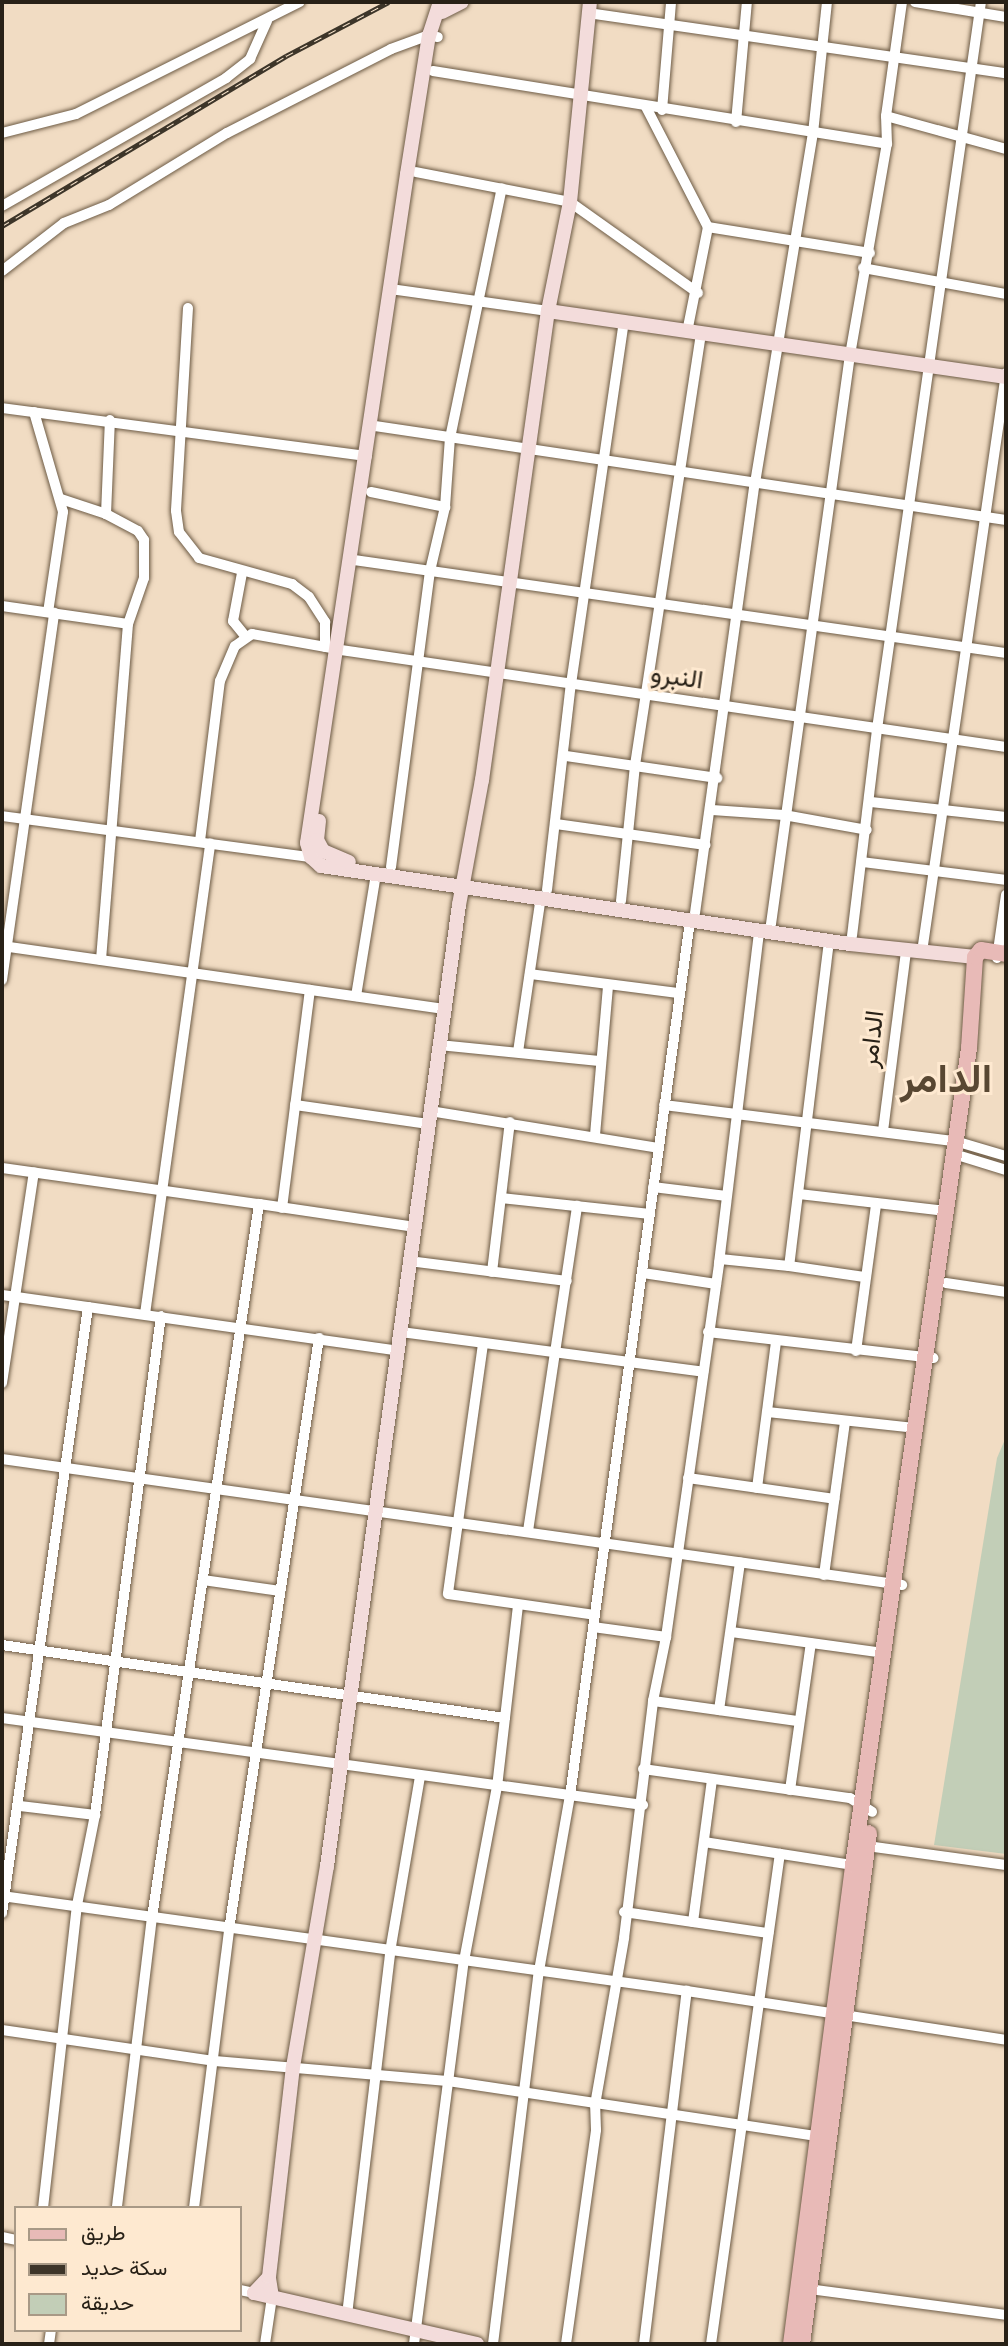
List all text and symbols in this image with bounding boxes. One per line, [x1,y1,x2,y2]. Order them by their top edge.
street label: النبرو [649,658,705,696]
street label: الدامر [853,1009,891,1069]
district label: الدامر [900,1054,992,1102]
legend [14,2206,242,2332]
text: طريق [81,2220,126,2245]
text: سكة حديد [81,2255,167,2280]
text: حديقة [81,2290,134,2315]

